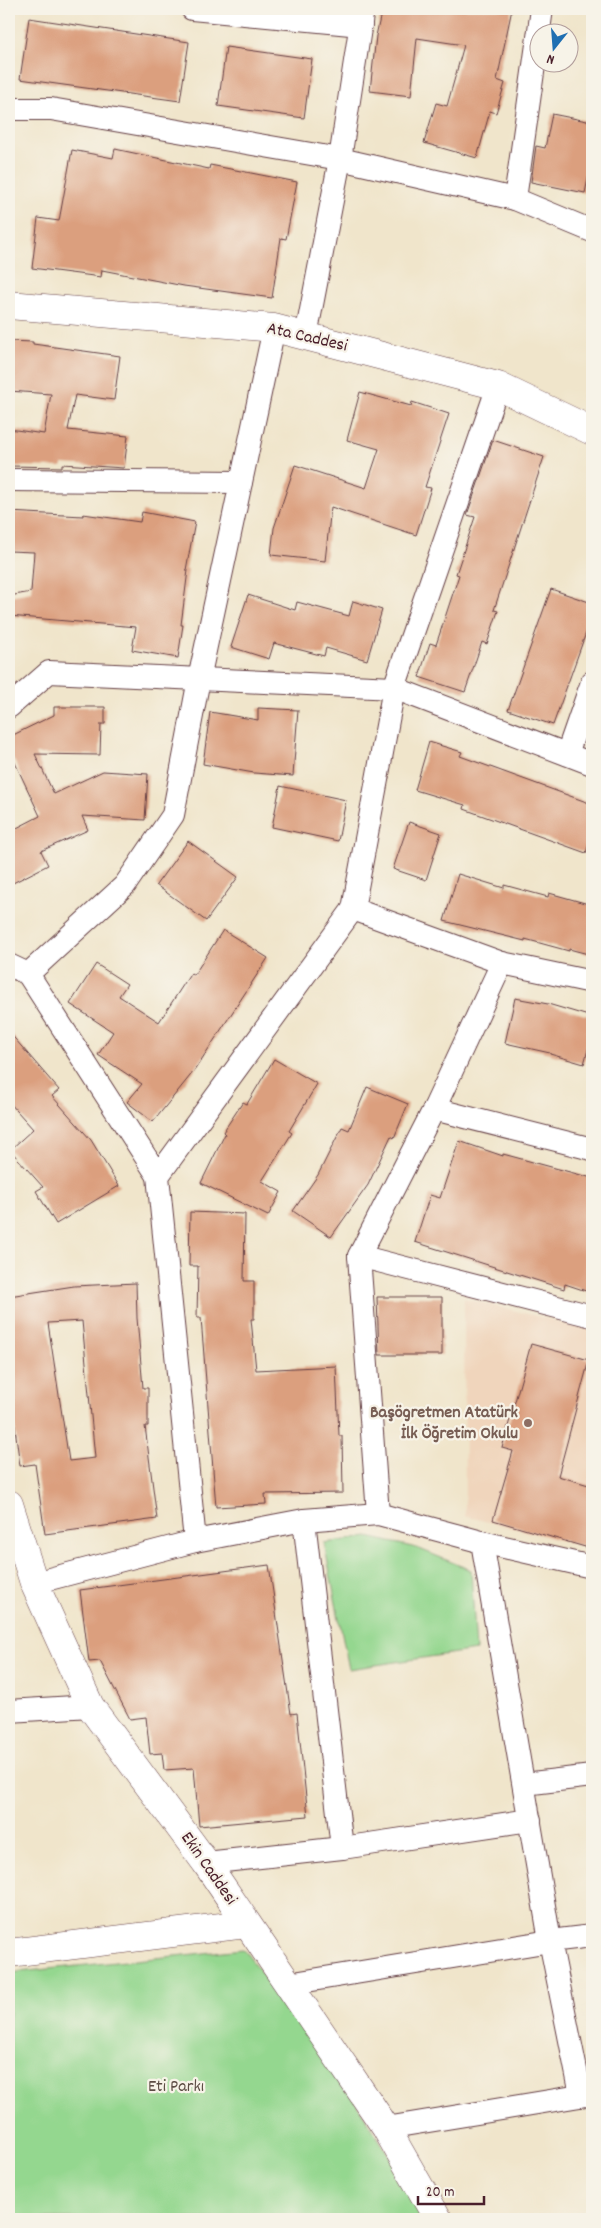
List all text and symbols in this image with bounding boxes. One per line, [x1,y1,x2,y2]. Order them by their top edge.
north arrow [528,22,578,72]
text: N [544,48,557,69]
street label: Ata Caddesi [264,317,350,359]
place label: Başögretmen Atatürk İlk Öğretim Okulu [370,1401,519,1447]
marker: Başögretmen Atatürk İlk Öğretim Okulu [522,1417,534,1429]
street label: Ekin Caddesi [174,1827,242,1911]
park label: Eti Parkı [148,2075,204,2100]
scale bar [418,2173,485,2205]
text: 20 m [426,2182,454,2204]

